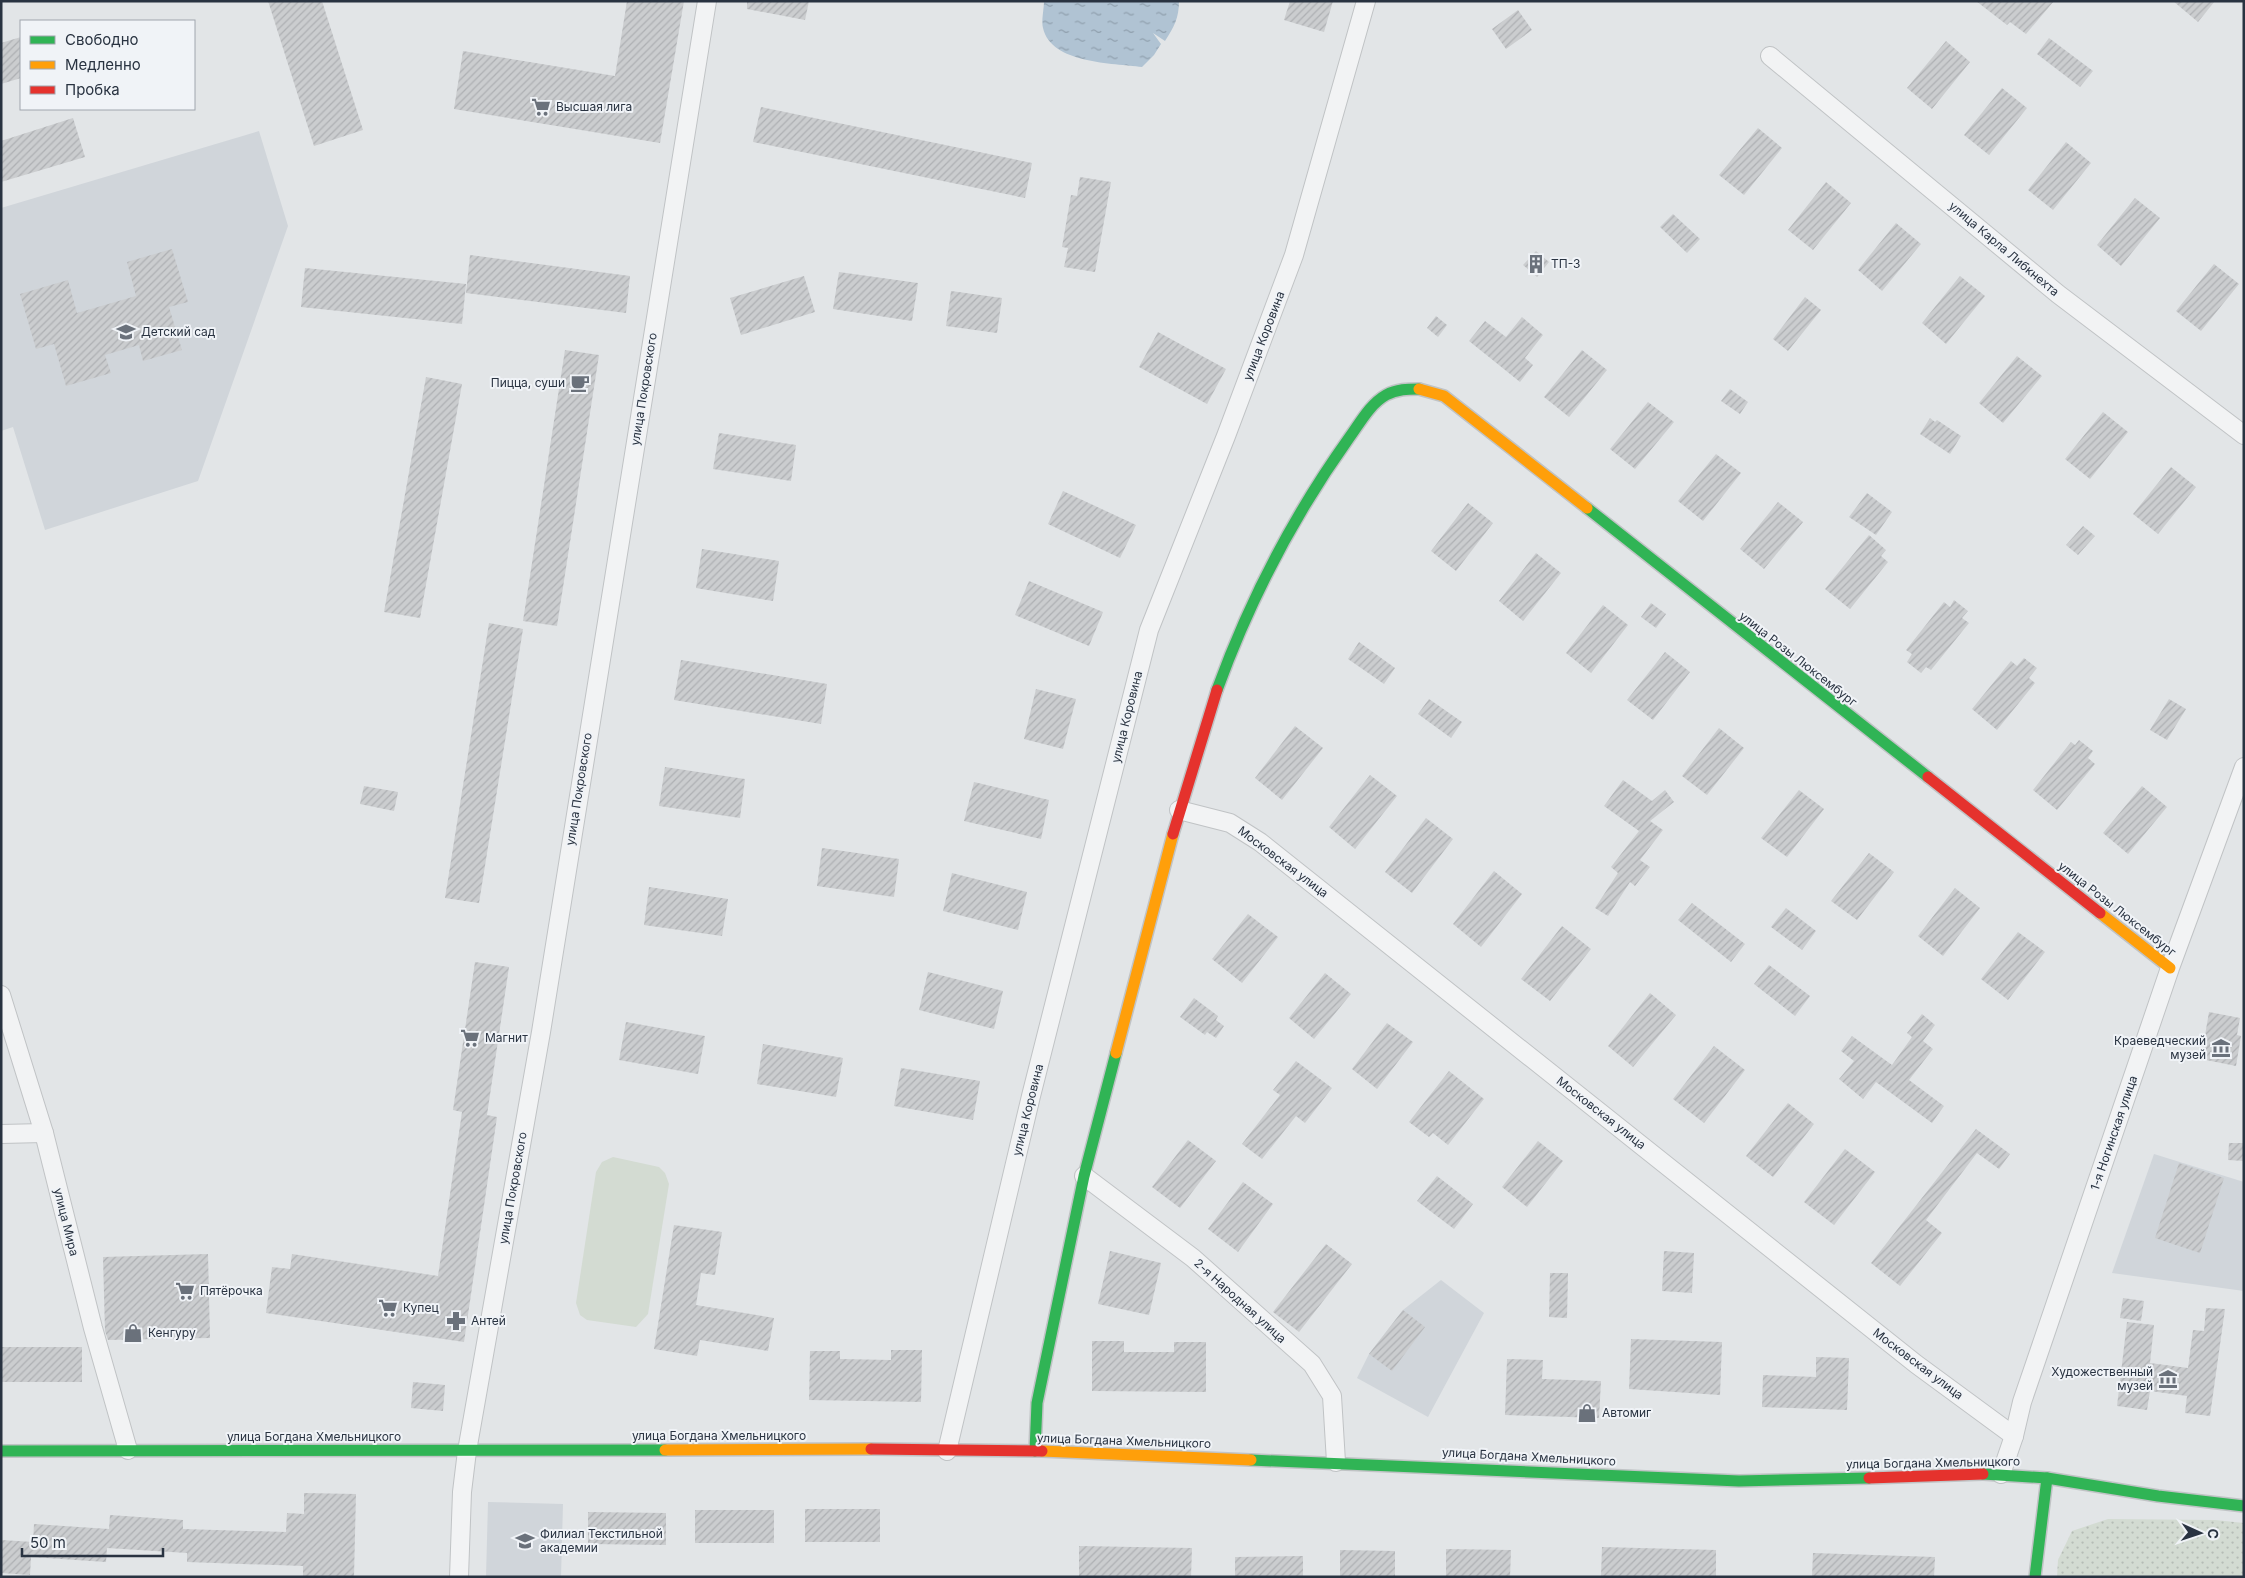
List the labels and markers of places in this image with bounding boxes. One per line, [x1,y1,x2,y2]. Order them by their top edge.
supermarket icon: Высшая лига [530,96,552,118]
place label: Высшая лига [556,99,632,114]
building icon: ТП-3 [1525,253,1547,275]
place label: ТП-3 [1551,256,1580,271]
school or university icon: Детский сад [115,321,137,343]
place label: Детский сад [141,324,216,339]
cafe icon: Пицца, суши [569,372,591,394]
place label: Пицца, суши [491,375,565,390]
supermarket icon: Магнит [459,1027,481,1049]
place label: Магнит [485,1030,528,1045]
place label: Краеведческий музей [2114,1033,2206,1062]
museum icon: Краеведческий музей [2210,1037,2232,1059]
supermarket icon: Пятёрочка [174,1280,196,1302]
place label: Пятёрочка [200,1283,263,1298]
supermarket icon: Купец [377,1297,399,1319]
place label: Купец [403,1300,439,1315]
pharmacy icon: Антей [445,1310,467,1332]
place label: Антей [471,1313,506,1328]
shop icon: Кенгуру [122,1322,144,1344]
place label: Кенгуру [148,1325,196,1340]
place label: Художественный музей [2051,1364,2153,1393]
museum icon: Художественный музей [2157,1368,2179,1390]
shop icon: Автомиг [1576,1402,1598,1424]
place label: Автомиг [1602,1405,1651,1420]
place label: Филиал Текстильной академии [540,1526,663,1555]
school or university icon: Филиал Текстильной академии [514,1530,536,1552]

